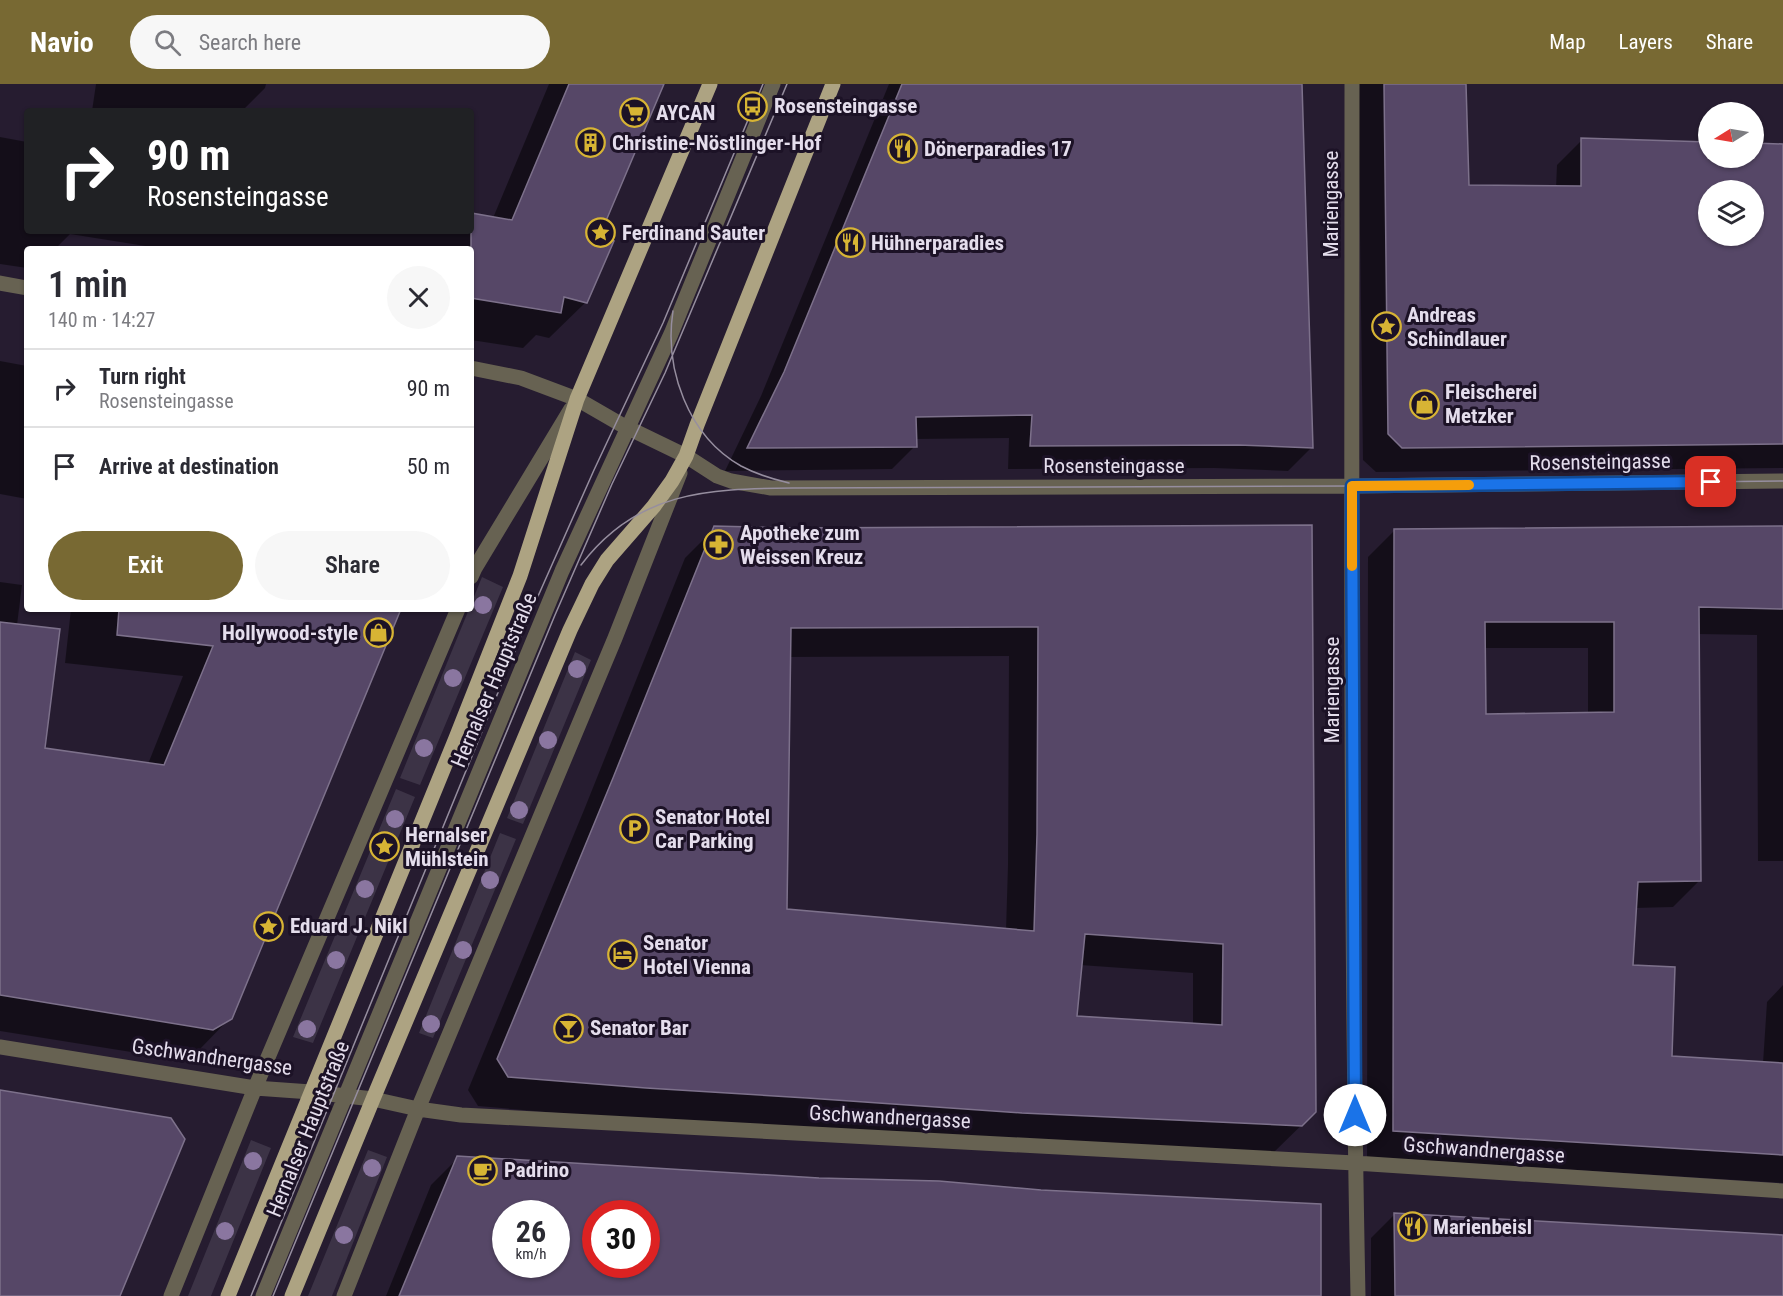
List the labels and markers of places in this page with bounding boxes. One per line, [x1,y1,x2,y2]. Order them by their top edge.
bus stop icon: Rosensteingasse [737,90,769,122]
place label: Rosensteingasse [774,94,917,118]
supermarket icon: AYCAN [619,97,651,129]
place label: AYCAN [656,101,715,125]
building icon: Christine-Nöstlinger-Hof [575,127,607,159]
place label: Christine-Nöstlinger-Hof [612,131,821,155]
restaurant icon: Dönerparadies 17 [887,133,919,165]
place label: Dönerparadies 17 [924,137,1072,161]
place icon: Ferdinand Sauter [585,217,617,249]
place label: Ferdinand Sauter [622,221,765,245]
restaurant icon: Hühnerparadies [834,227,866,259]
place label: Hühnerparadies [871,231,1004,255]
place label: Andreas Schindlauer [1407,303,1507,351]
place icon: Andreas Schindlauer [1370,311,1402,343]
place label: Fleischerei Metzker [1445,380,1537,428]
shop icon: Fleischerei Metzker [1408,388,1440,420]
pin [1685,456,1736,507]
place label: Apotheke zum Weissen Kreuz [740,521,863,569]
pharmacy icon: Apotheke zum Weissen Kreuz [703,529,735,561]
shop icon: Hollywood-style [363,617,395,649]
place label: Hollywood-style [222,621,358,645]
place label: Senator Hotel Car Parking [655,805,770,853]
parking icon: Senator Hotel Car Parking [618,813,650,845]
place label: Hernalser Mühlstein [405,823,489,871]
place icon: Hernalser Mühlstein [368,831,400,863]
place icon: Eduard J. Nikl [253,910,285,942]
place label: Eduard J. Nikl [290,914,407,938]
place label: Senator Hotel Vienna [643,931,751,979]
hotel icon: Senator Hotel Vienna [606,939,638,971]
bar icon: Senator Bar [553,1012,585,1044]
place label: Senator Bar [590,1016,689,1040]
cafe icon: Padrino [467,1154,499,1186]
place label: Padrino [504,1158,569,1182]
restaurant icon: Marienbeisl [1396,1211,1428,1243]
place label: Marienbeisl [1433,1215,1532,1239]

